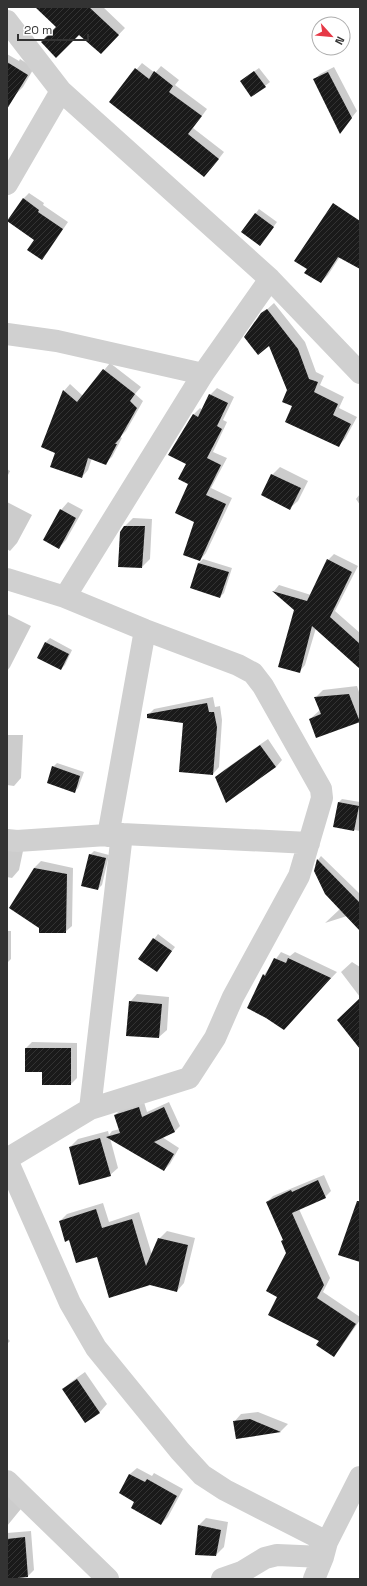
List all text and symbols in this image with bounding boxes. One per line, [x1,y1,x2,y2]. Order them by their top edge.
scale bar [18,16,88,42]
north arrow [311,16,351,56]
text: 20 m [24,22,52,38]
text: N [332,34,348,47]

